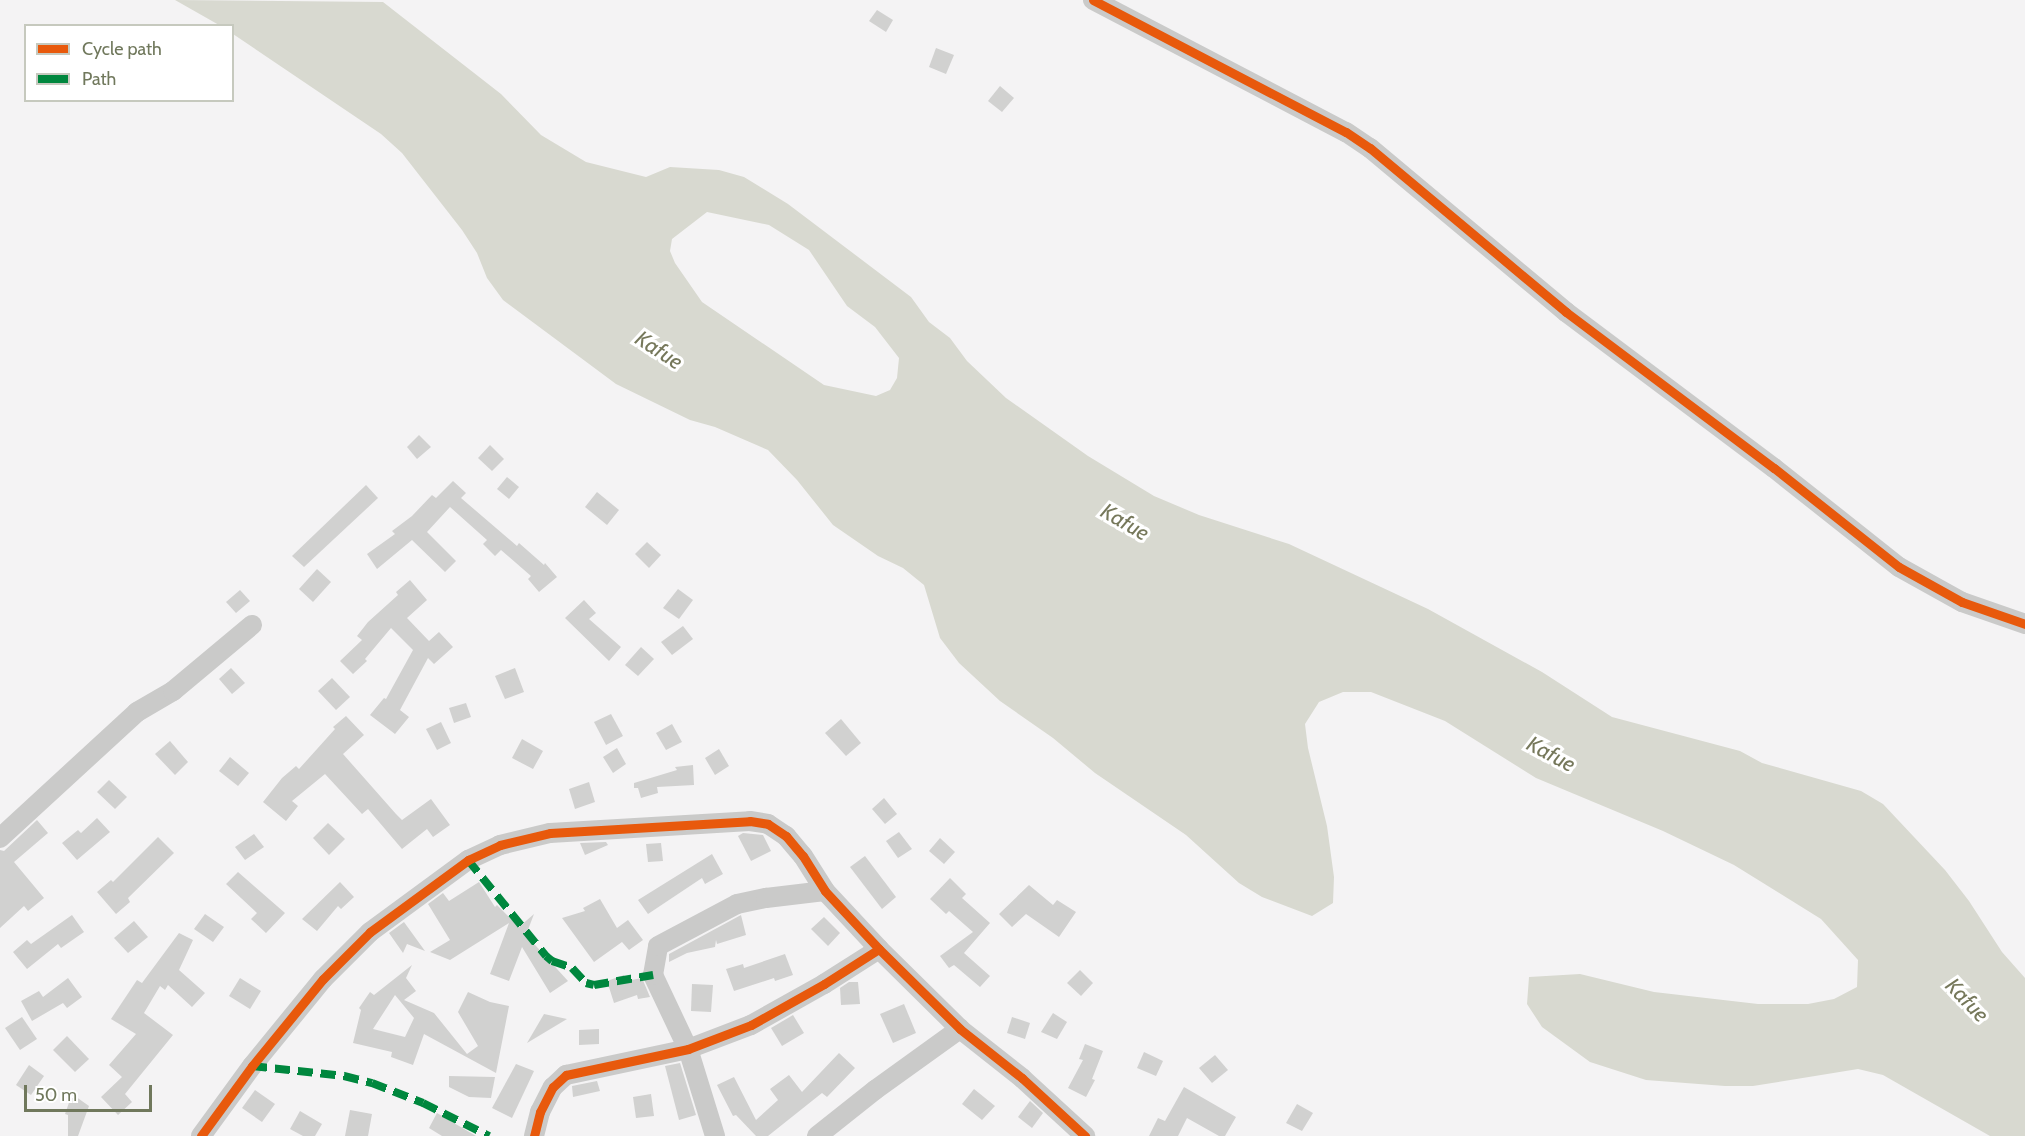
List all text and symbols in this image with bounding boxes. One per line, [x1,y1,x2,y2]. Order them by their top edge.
legend [24,24,234,102]
text: Cycle path [82,38,162,60]
text: Path [82,68,116,90]
water label: Kafue [630,325,688,375]
water label: Kafue [1096,498,1154,546]
water label: Kafue [1522,730,1580,778]
water label: Kafue [1940,972,1994,1028]
scale bar [27,1073,154,1111]
text: 50 m [35,1084,77,1106]

